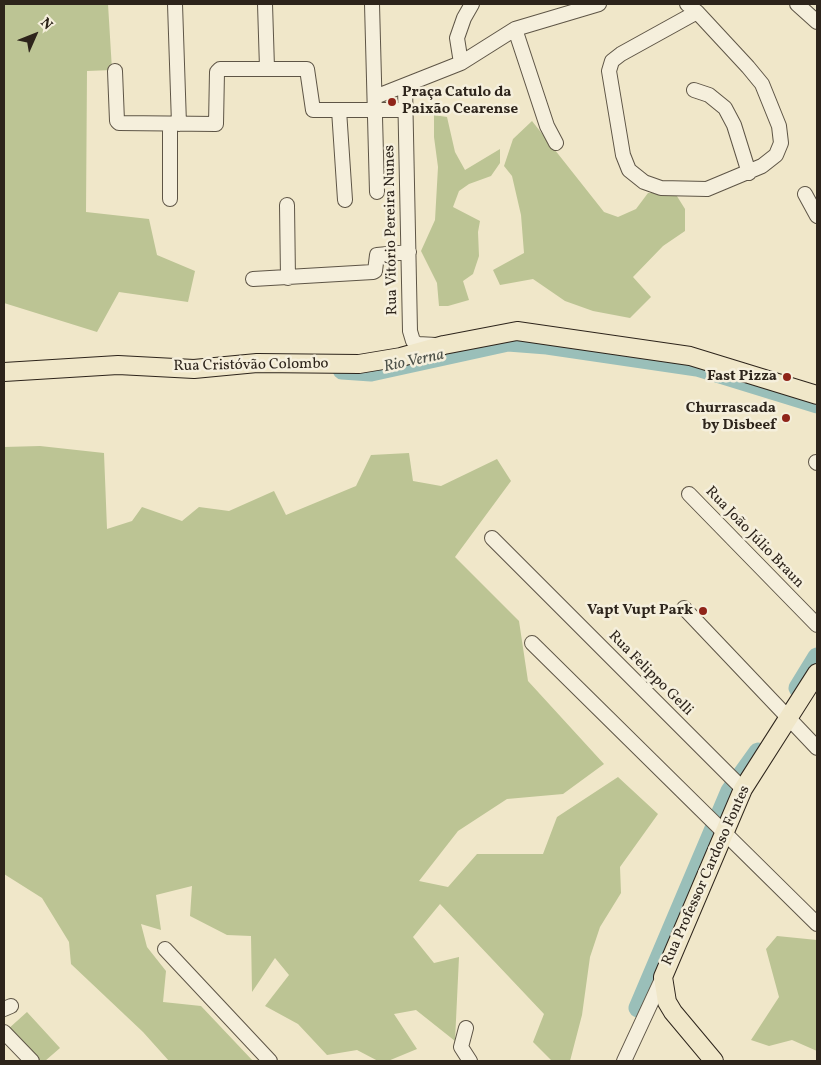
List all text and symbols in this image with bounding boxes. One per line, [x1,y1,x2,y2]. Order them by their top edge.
north arrow [10,10,60,60]
text: N [36,14,57,34]
place label: Praça Catulo da Paixão Cearense [402,84,518,119]
marker: Praça Catulo da Paixão Cearense [386,96,398,108]
street label: Rua Vitório Pereira Nunes [382,145,402,315]
water label: Rio Verna [382,346,446,378]
street label: Rua Cristóvão Colombo [173,356,329,376]
place label: Fast Pizza [707,368,777,386]
marker: Fast Pizza [781,371,793,383]
place label: Churrascada by Disbeef [686,400,776,435]
marker: Churrascada by Disbeef [780,412,792,424]
street label: Rua João Júlio Braun [701,483,807,593]
place label: Vapt Vupt Park [587,602,693,620]
marker: Vapt Vupt Park [697,605,709,617]
street label: Rua Felippo Gelli [604,628,696,720]
street label: Rua Professor Cardoso Fontes [659,783,755,969]

